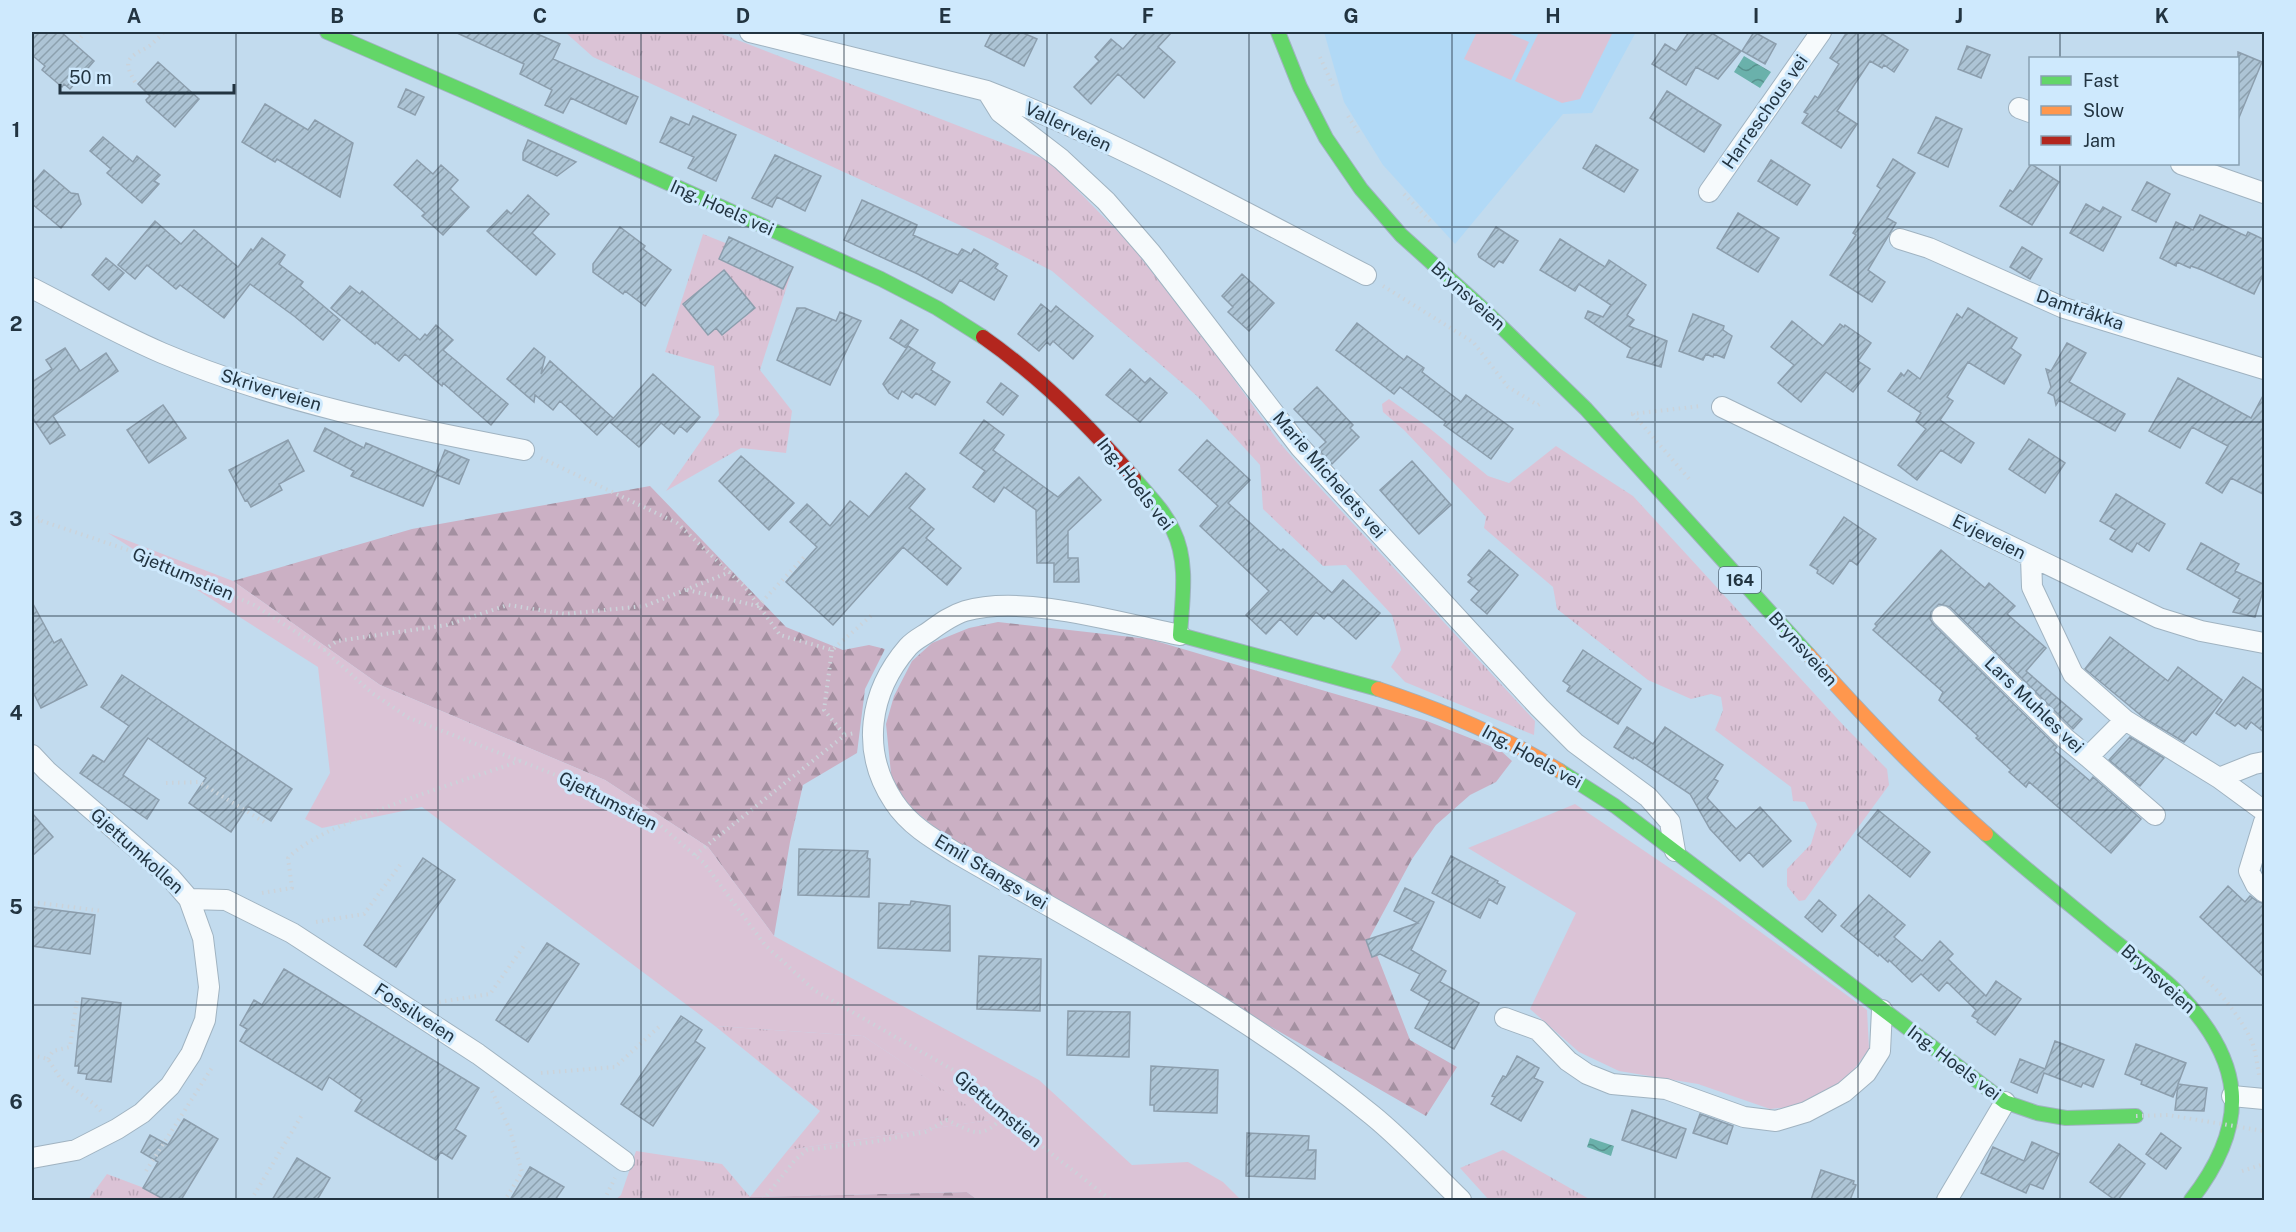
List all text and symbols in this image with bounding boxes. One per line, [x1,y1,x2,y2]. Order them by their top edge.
text: A [127,4,141,28]
text: B [330,4,344,28]
text: C [533,4,547,28]
text: D [736,4,750,28]
text: E [939,4,951,28]
text: F [1142,4,1154,28]
text: G [1343,4,1359,28]
text: H [1545,4,1561,28]
text: I [1753,4,1759,28]
text: J [1955,4,1963,28]
text: K [2155,4,2169,28]
street label: Harreschous vei [1717,51,1812,173]
scale bar [60,57,234,95]
legend [2029,57,2239,165]
text: 50 m [69,67,112,88]
text: Fast [2083,70,2119,91]
street label: Vallerveien [1022,97,1115,156]
text: Slow [2083,100,2124,121]
text: 1 [12,118,20,142]
text: Jam [2083,130,2116,151]
street label: Ing. Hoels vei [667,175,777,240]
street label: Brynsveien [1427,257,1510,334]
street label: Damtråkka [2034,285,2127,334]
text: 2 [10,312,22,336]
street label: Skriverveien [218,364,324,415]
street label: Marie Michelets vei [1269,407,1390,542]
street label: Ing. Hoels vei [1093,433,1178,534]
text: 3 [9,507,23,531]
street label: Evjeveien [1949,510,2029,563]
street label: Gjettumstien [130,543,237,604]
road number: 164 [1719,567,1761,593]
street label: Brynsveien [1765,607,1842,690]
street label: Lars Muhles vei [1981,652,2088,757]
text: 4 [9,701,23,725]
street label: Ing. Hoels vei [1479,720,1586,793]
street label: Gjettumstien [555,767,661,834]
street label: Gjettumkollen [87,804,188,898]
street label: Emil Stangs vei [931,830,1051,913]
text: 5 [9,895,23,919]
street label: Brynsveien [2117,940,2200,1017]
street label: Fossilveien [371,979,460,1047]
street label: Ing. Hoels vei [1904,1021,2005,1104]
street label: Gjettumstien [950,1066,1046,1151]
text: 6 [9,1090,23,1114]

